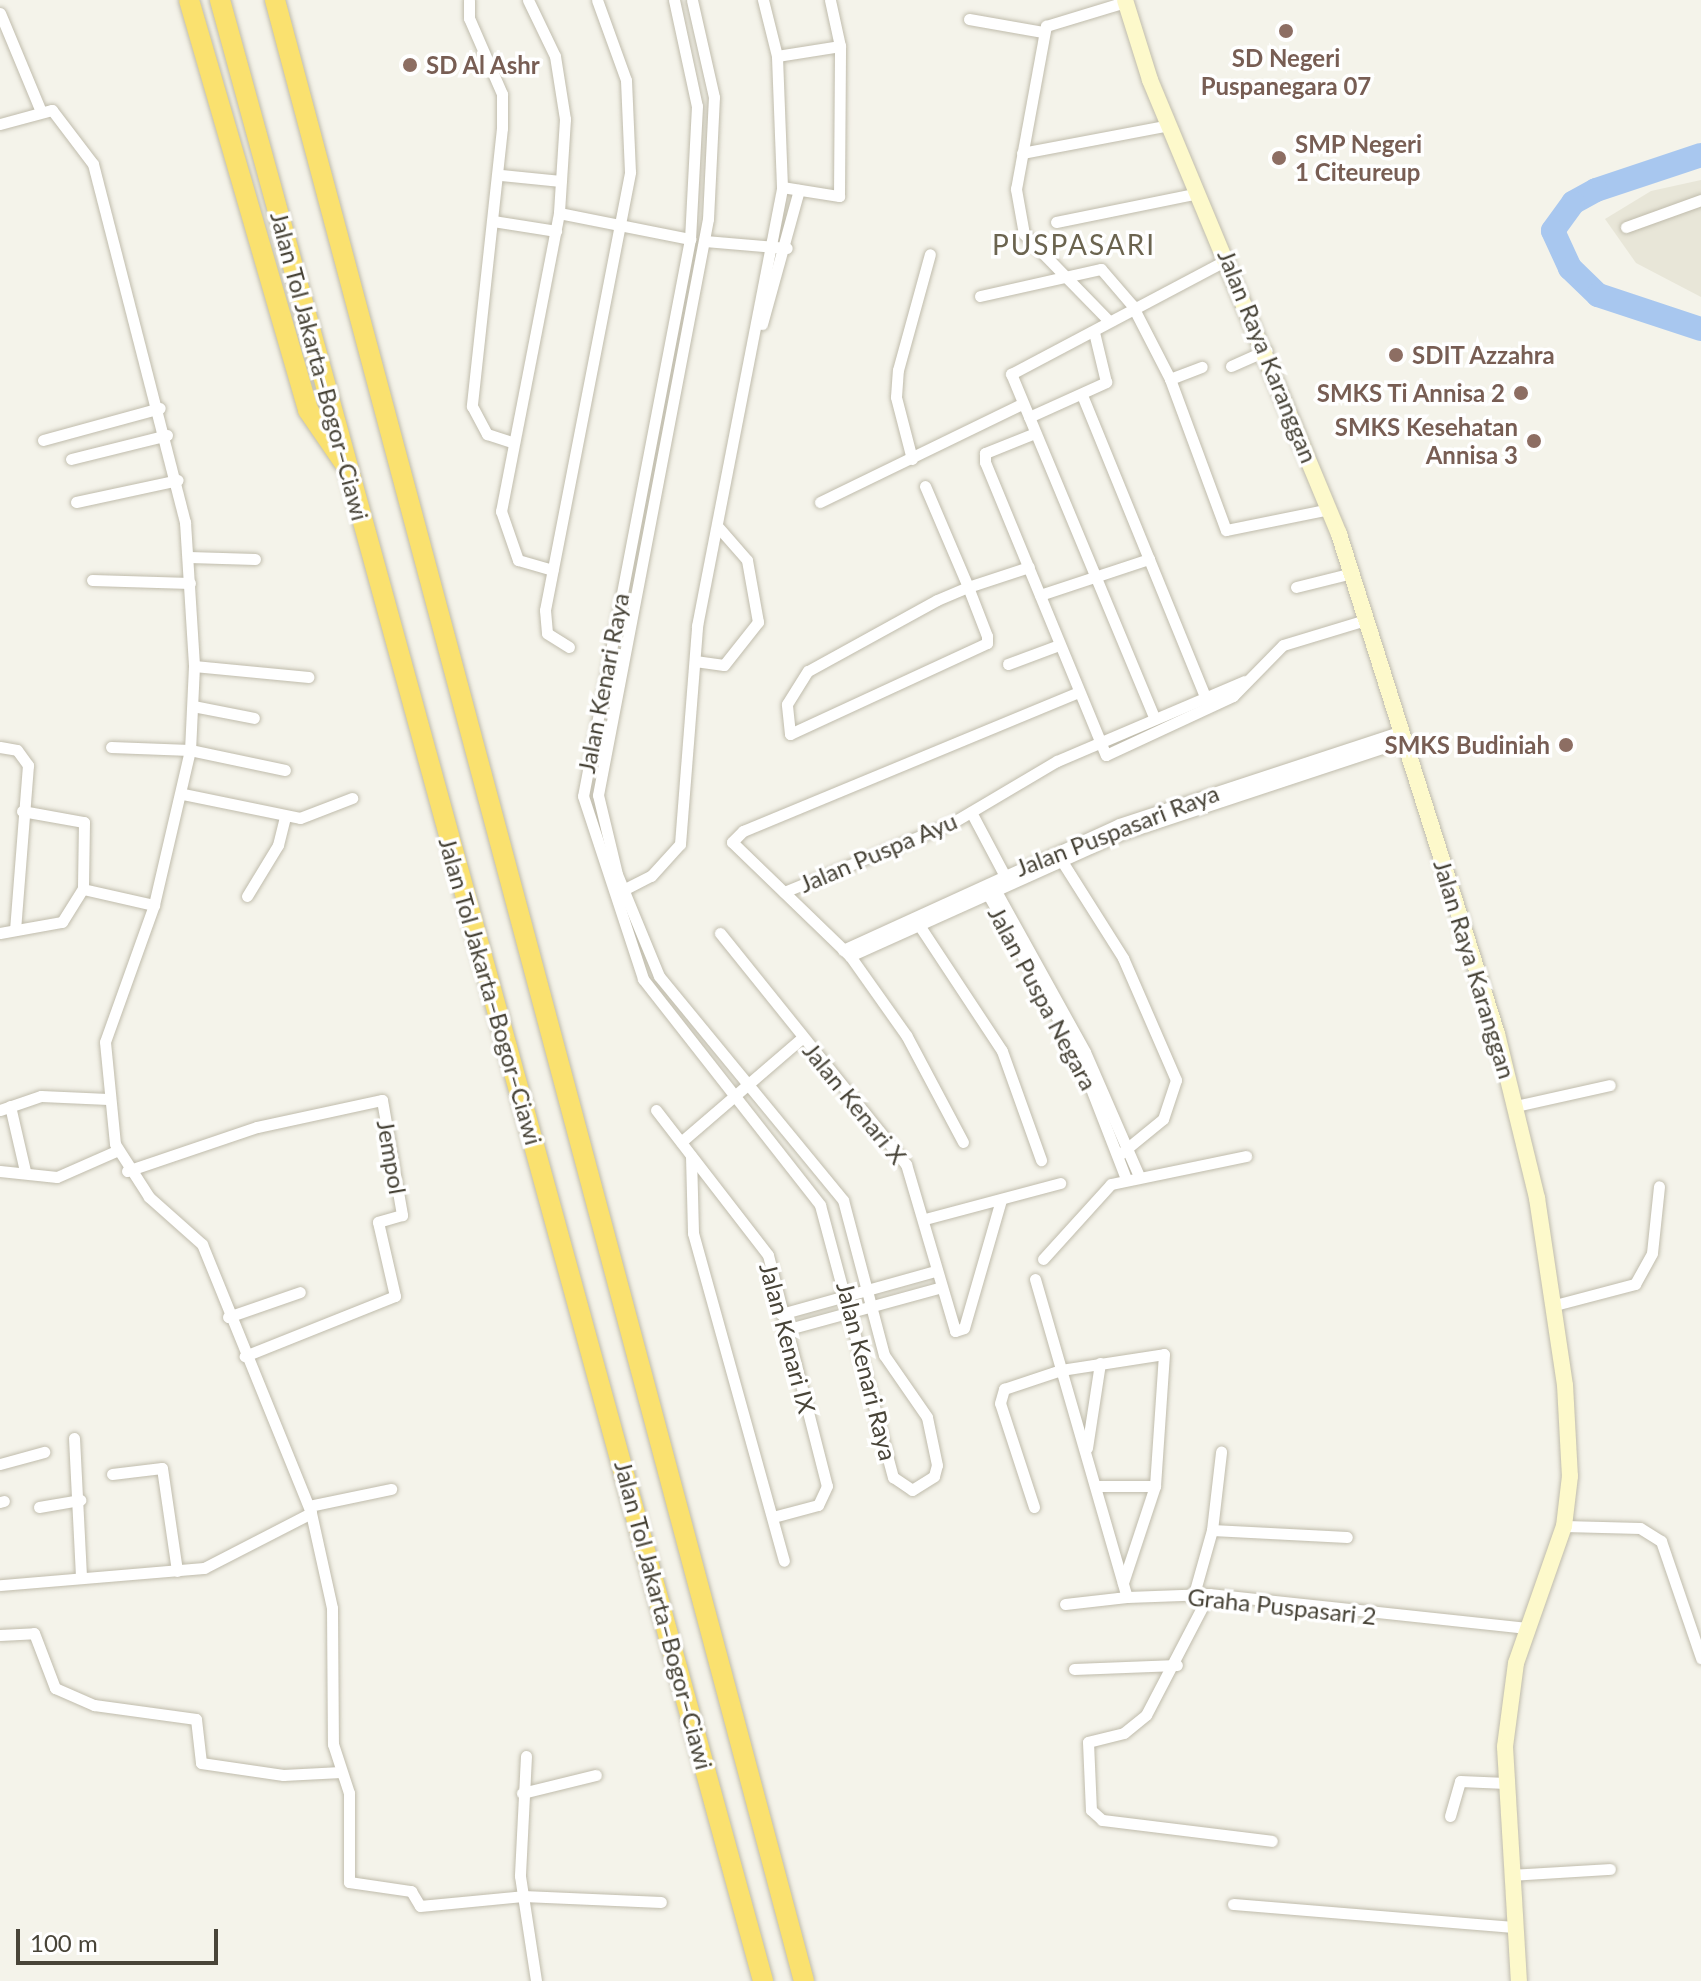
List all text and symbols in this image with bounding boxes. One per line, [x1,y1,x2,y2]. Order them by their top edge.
marker: SD Negeri Puspanegara 07 [1277,22,1295,40]
place label: SD Negeri Puspanegara 07 [1201,44,1371,100]
place label: SD Al Ashr [426,51,541,79]
marker: SD Al Ashr [401,56,419,74]
place label: SMP Negeri 1 Citeureup [1295,130,1423,186]
marker: SMP Negeri 1 Citeureup [1270,149,1288,167]
street label: Jalan Tol Jakarta–Bogor–Ciawi [265,208,375,524]
district label: PUSPASARI [992,227,1156,261]
street label: Jalan Raya Karanggan [1212,245,1324,467]
place label: SDIT Azzahra [1412,341,1556,369]
marker: SDIT Azzahra [1387,346,1405,364]
place label: SMKS Ti Annisa 2 [1315,379,1505,407]
marker: SMKS Ti Annisa 2 [1512,384,1530,402]
place label: SMKS Kesehatan Annisa 3 [1335,413,1518,469]
marker: SMKS Kesehatan Annisa 3 [1525,432,1543,450]
street label: Jalan Kenari Raya [571,590,635,776]
place label: SMKS Budiniah [1385,731,1550,759]
marker: SMKS Budiniah [1557,736,1575,754]
street label: Jalan Puspasari Raya [1011,778,1223,882]
street label: Jalan Puspa Ayu [794,806,962,898]
street label: Jalan Tol Jakarta–Bogor–Ciawi [433,833,549,1149]
street label: Jalan Raya Karanggan [1428,856,1522,1082]
street label: Jalan Puspa Negara [982,901,1104,1095]
street label: Jalan Kenari X [797,1036,913,1170]
street label: Jempol [371,1118,413,1196]
street label: Jalan Kenari IX [754,1260,822,1416]
street label: Jalan Kenari Raya [831,1279,903,1463]
street label: Jalan Tol Jakarta–Bogor–Ciawi [609,1457,719,1773]
street label: Graha Puspasari 2 [1186,1582,1378,1630]
scale bar [20,1913,222,1963]
text: 100 m [30,1928,98,1957]

